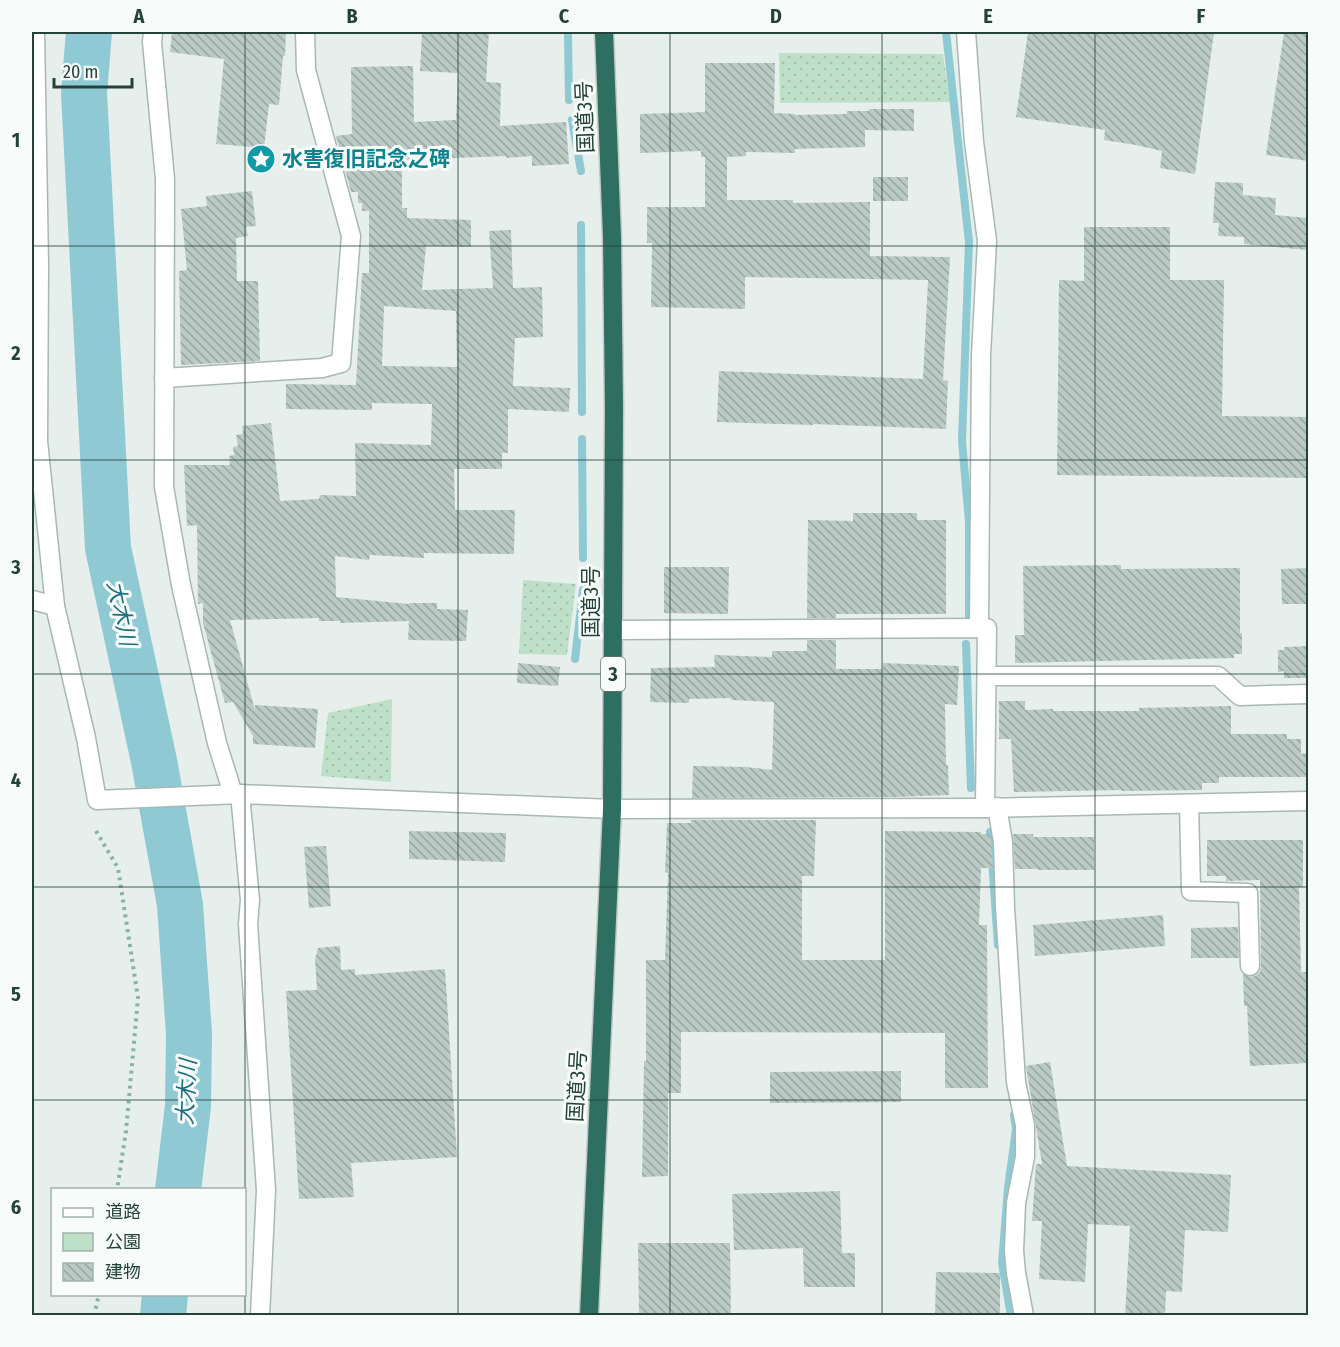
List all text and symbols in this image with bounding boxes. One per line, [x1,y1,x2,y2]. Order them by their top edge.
text: A [133,4,146,28]
text: B [346,4,358,28]
text: C [559,4,570,28]
text: D [770,4,782,28]
text: E [983,4,993,28]
text: F [1197,4,1206,28]
scale bar [54,51,132,89]
text: 20 m [63,61,98,83]
street label: 国道3号 [571,80,599,154]
text: 1 [12,128,20,152]
place icon: 水害復旧記念之碑 [245,143,277,175]
place label: 水害復旧記念之碑 [282,146,450,172]
text: 2 [10,341,21,365]
text: 3 [10,555,21,579]
street label: 国道3号 [578,566,604,638]
water label: 大木川 [101,578,142,650]
road number: 3 [601,657,625,691]
text: 4 [11,768,21,792]
text: 5 [11,982,21,1006]
street label: 国道3号 [562,1049,592,1123]
water label: 大木川 [171,1056,202,1126]
legend [51,1188,246,1296]
text: 6 [11,1195,21,1219]
text: 道路 [105,1201,141,1223]
text: 公園 [105,1231,141,1253]
text: 建物 [105,1261,141,1283]

